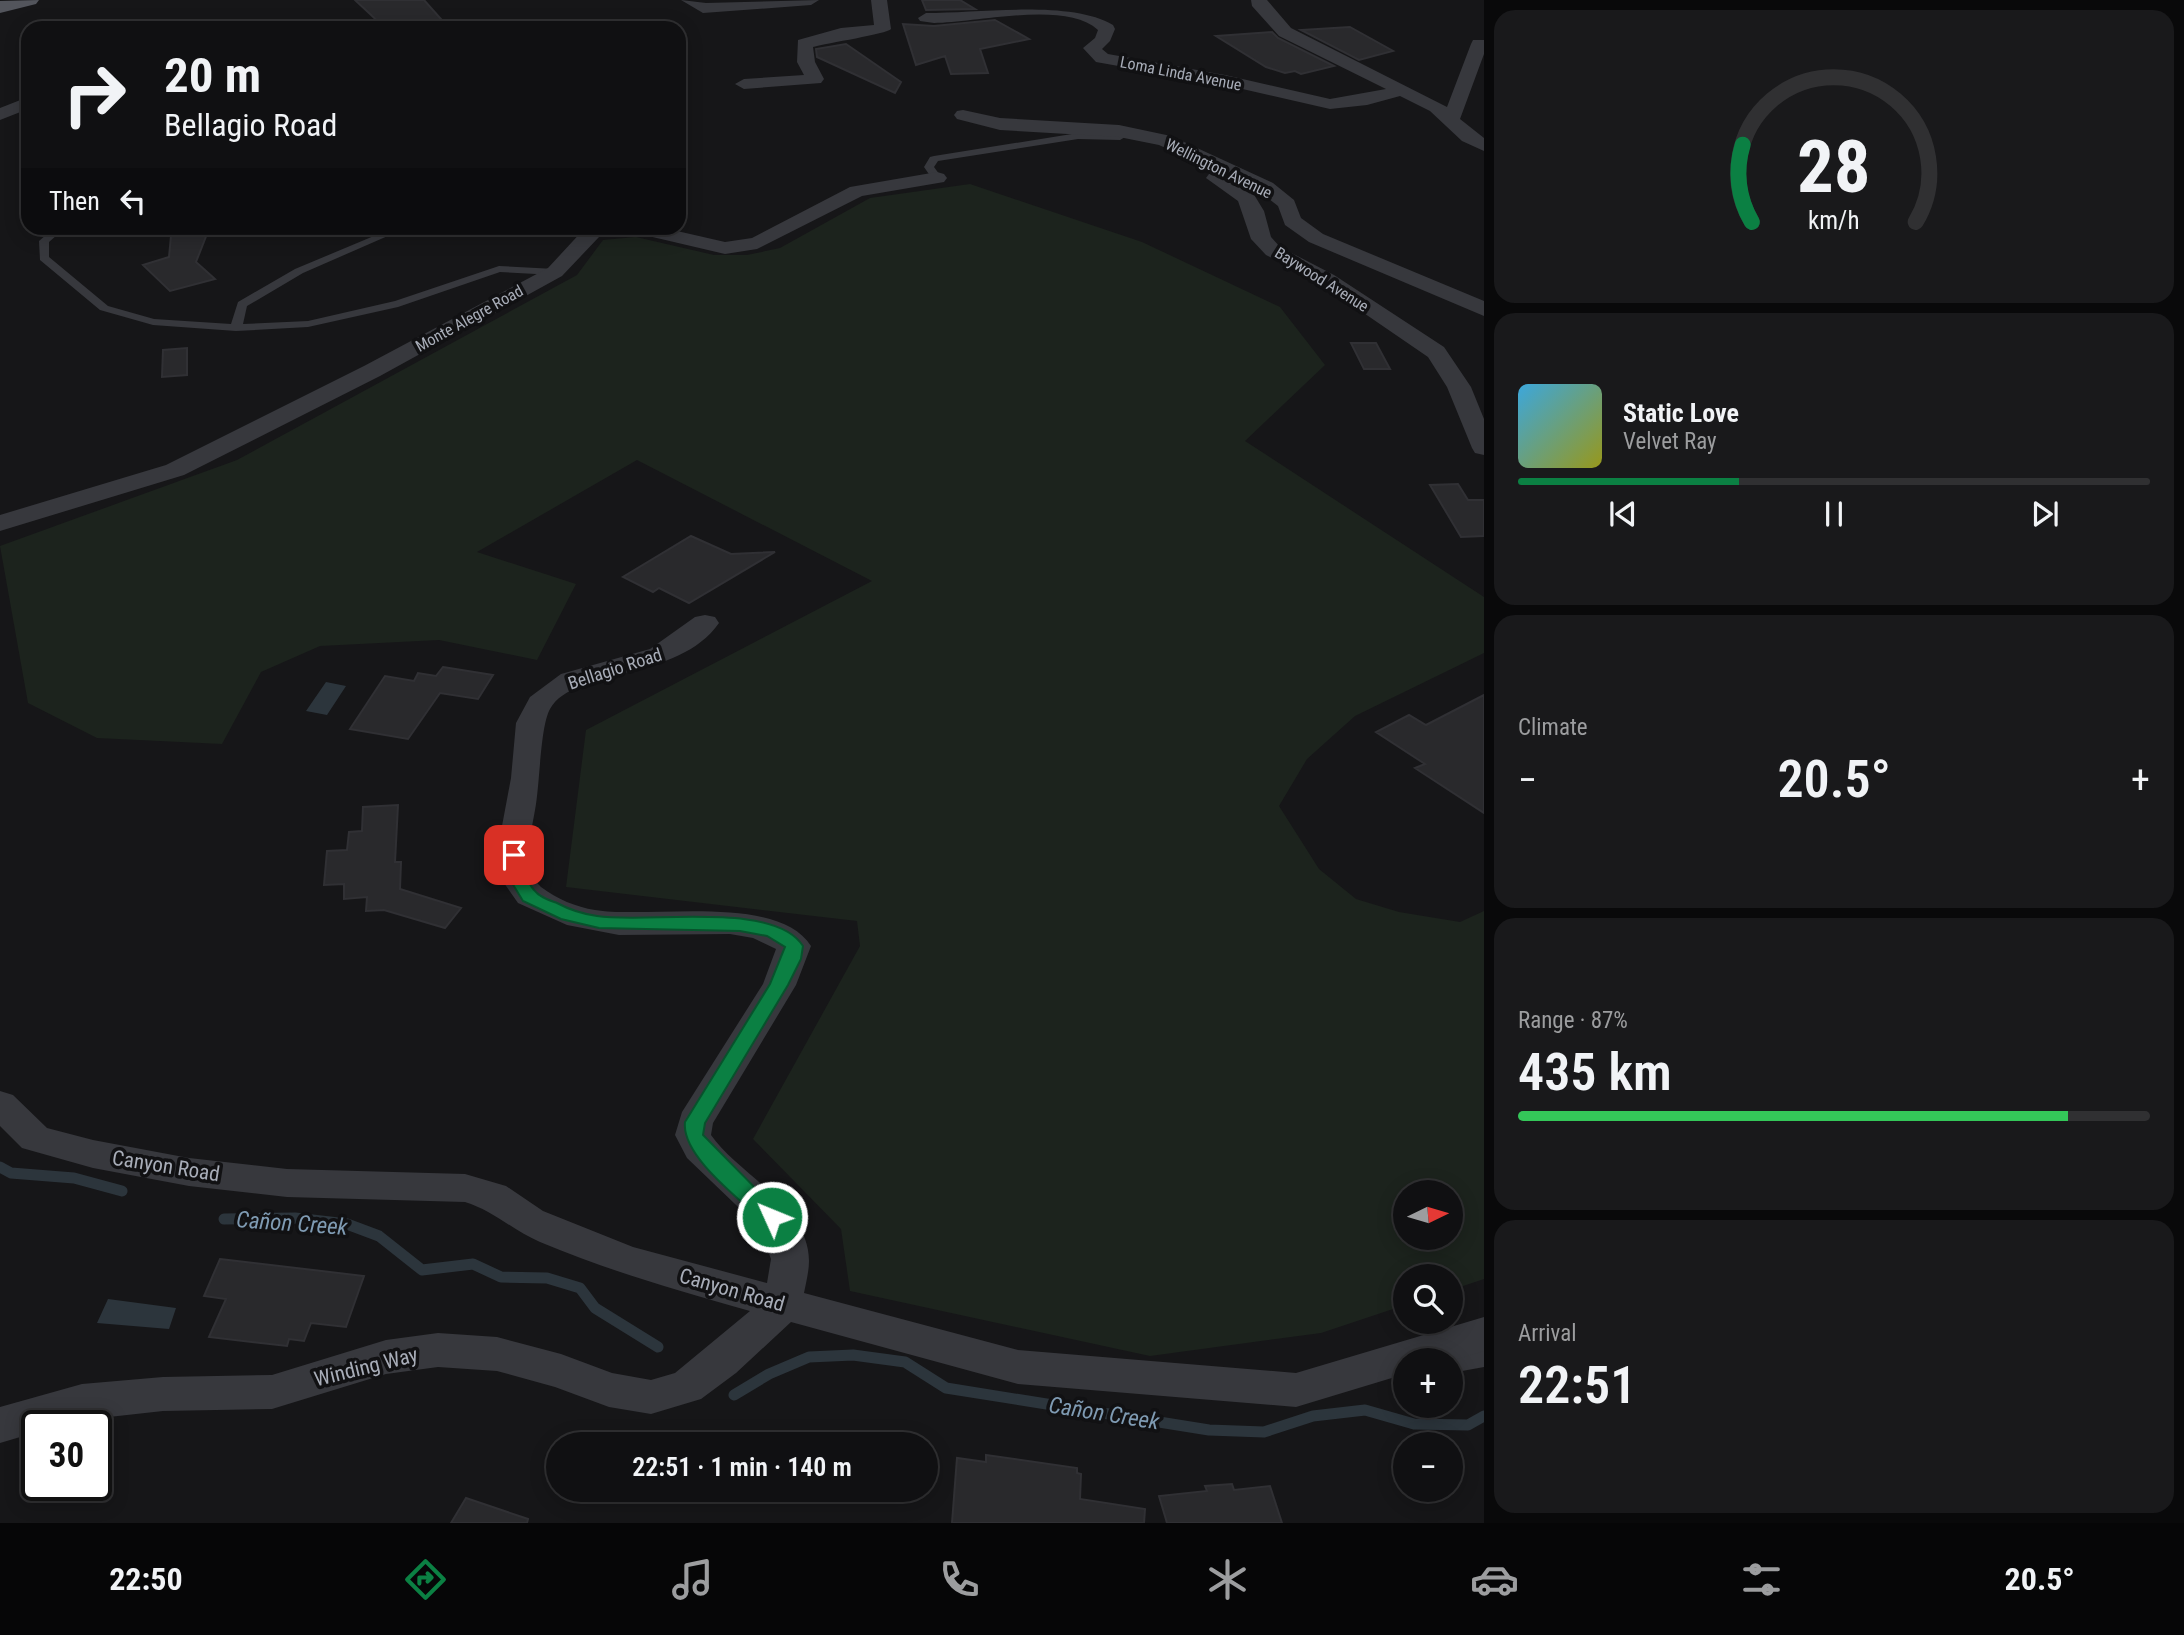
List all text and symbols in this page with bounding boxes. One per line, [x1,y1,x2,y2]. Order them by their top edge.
text: 20 m [164,47,261,104]
icon: right [49,49,140,140]
street label: Loma Linda Avenue [1119,52,1243,95]
text: Bellagio Road [164,106,337,144]
text: 28 [1797,125,1871,211]
street label: Wellington Avenue [1162,134,1275,202]
icon: left [114,182,152,220]
text: Then [49,186,100,216]
text: km/h [1808,206,1860,235]
street label: Baywood Avenue [1271,243,1372,316]
street label: Monte Alegre Road [412,281,526,356]
text: Static Love [1623,398,1739,428]
text: Velvet Ray [1623,428,1717,455]
icon: previous [1604,495,1642,533]
icon: pause [1815,495,1853,533]
icon: next [2026,495,2064,533]
street label: Bellagio Road [565,643,664,694]
text: Climate [1518,714,1588,741]
text: 20.5° [1777,749,1891,810]
text: − [1518,758,1537,802]
text: + [2131,758,2150,802]
pin [484,825,544,885]
icon: arrive [495,836,533,874]
text: Range · 87% [1518,1007,1628,1034]
text: 435 km [1518,1042,1672,1103]
street label: Canyon Road [111,1146,221,1186]
position arrow [735,1180,809,1254]
north arrow [1393,1180,1463,1250]
map controls [1393,1180,1463,1502]
water label: Cañon Creek [235,1206,349,1241]
street label: Canyon Road [677,1264,787,1316]
button: search [1393,1264,1463,1334]
text: Arrival [1518,1320,1577,1347]
street label: Winding Way [312,1342,421,1391]
button: + [1393,1348,1463,1418]
text: 22:51 [1518,1355,1636,1416]
water label: Cañon Creek [1047,1391,1162,1436]
speed limit sign: 30 [21,1410,112,1501]
button: − [1393,1432,1463,1502]
text: 22:51 · 1 min · 140 m [632,1452,852,1482]
icon: directions [401,1555,450,1604]
icon: music [668,1555,717,1604]
icon: phone [935,1555,984,1604]
icon: climate [1203,1555,1252,1604]
icon: car [1470,1555,1519,1604]
icon: filters [1737,1555,1786,1604]
text: 22:50 [109,1560,183,1598]
text: 20.5° [2005,1560,2075,1598]

